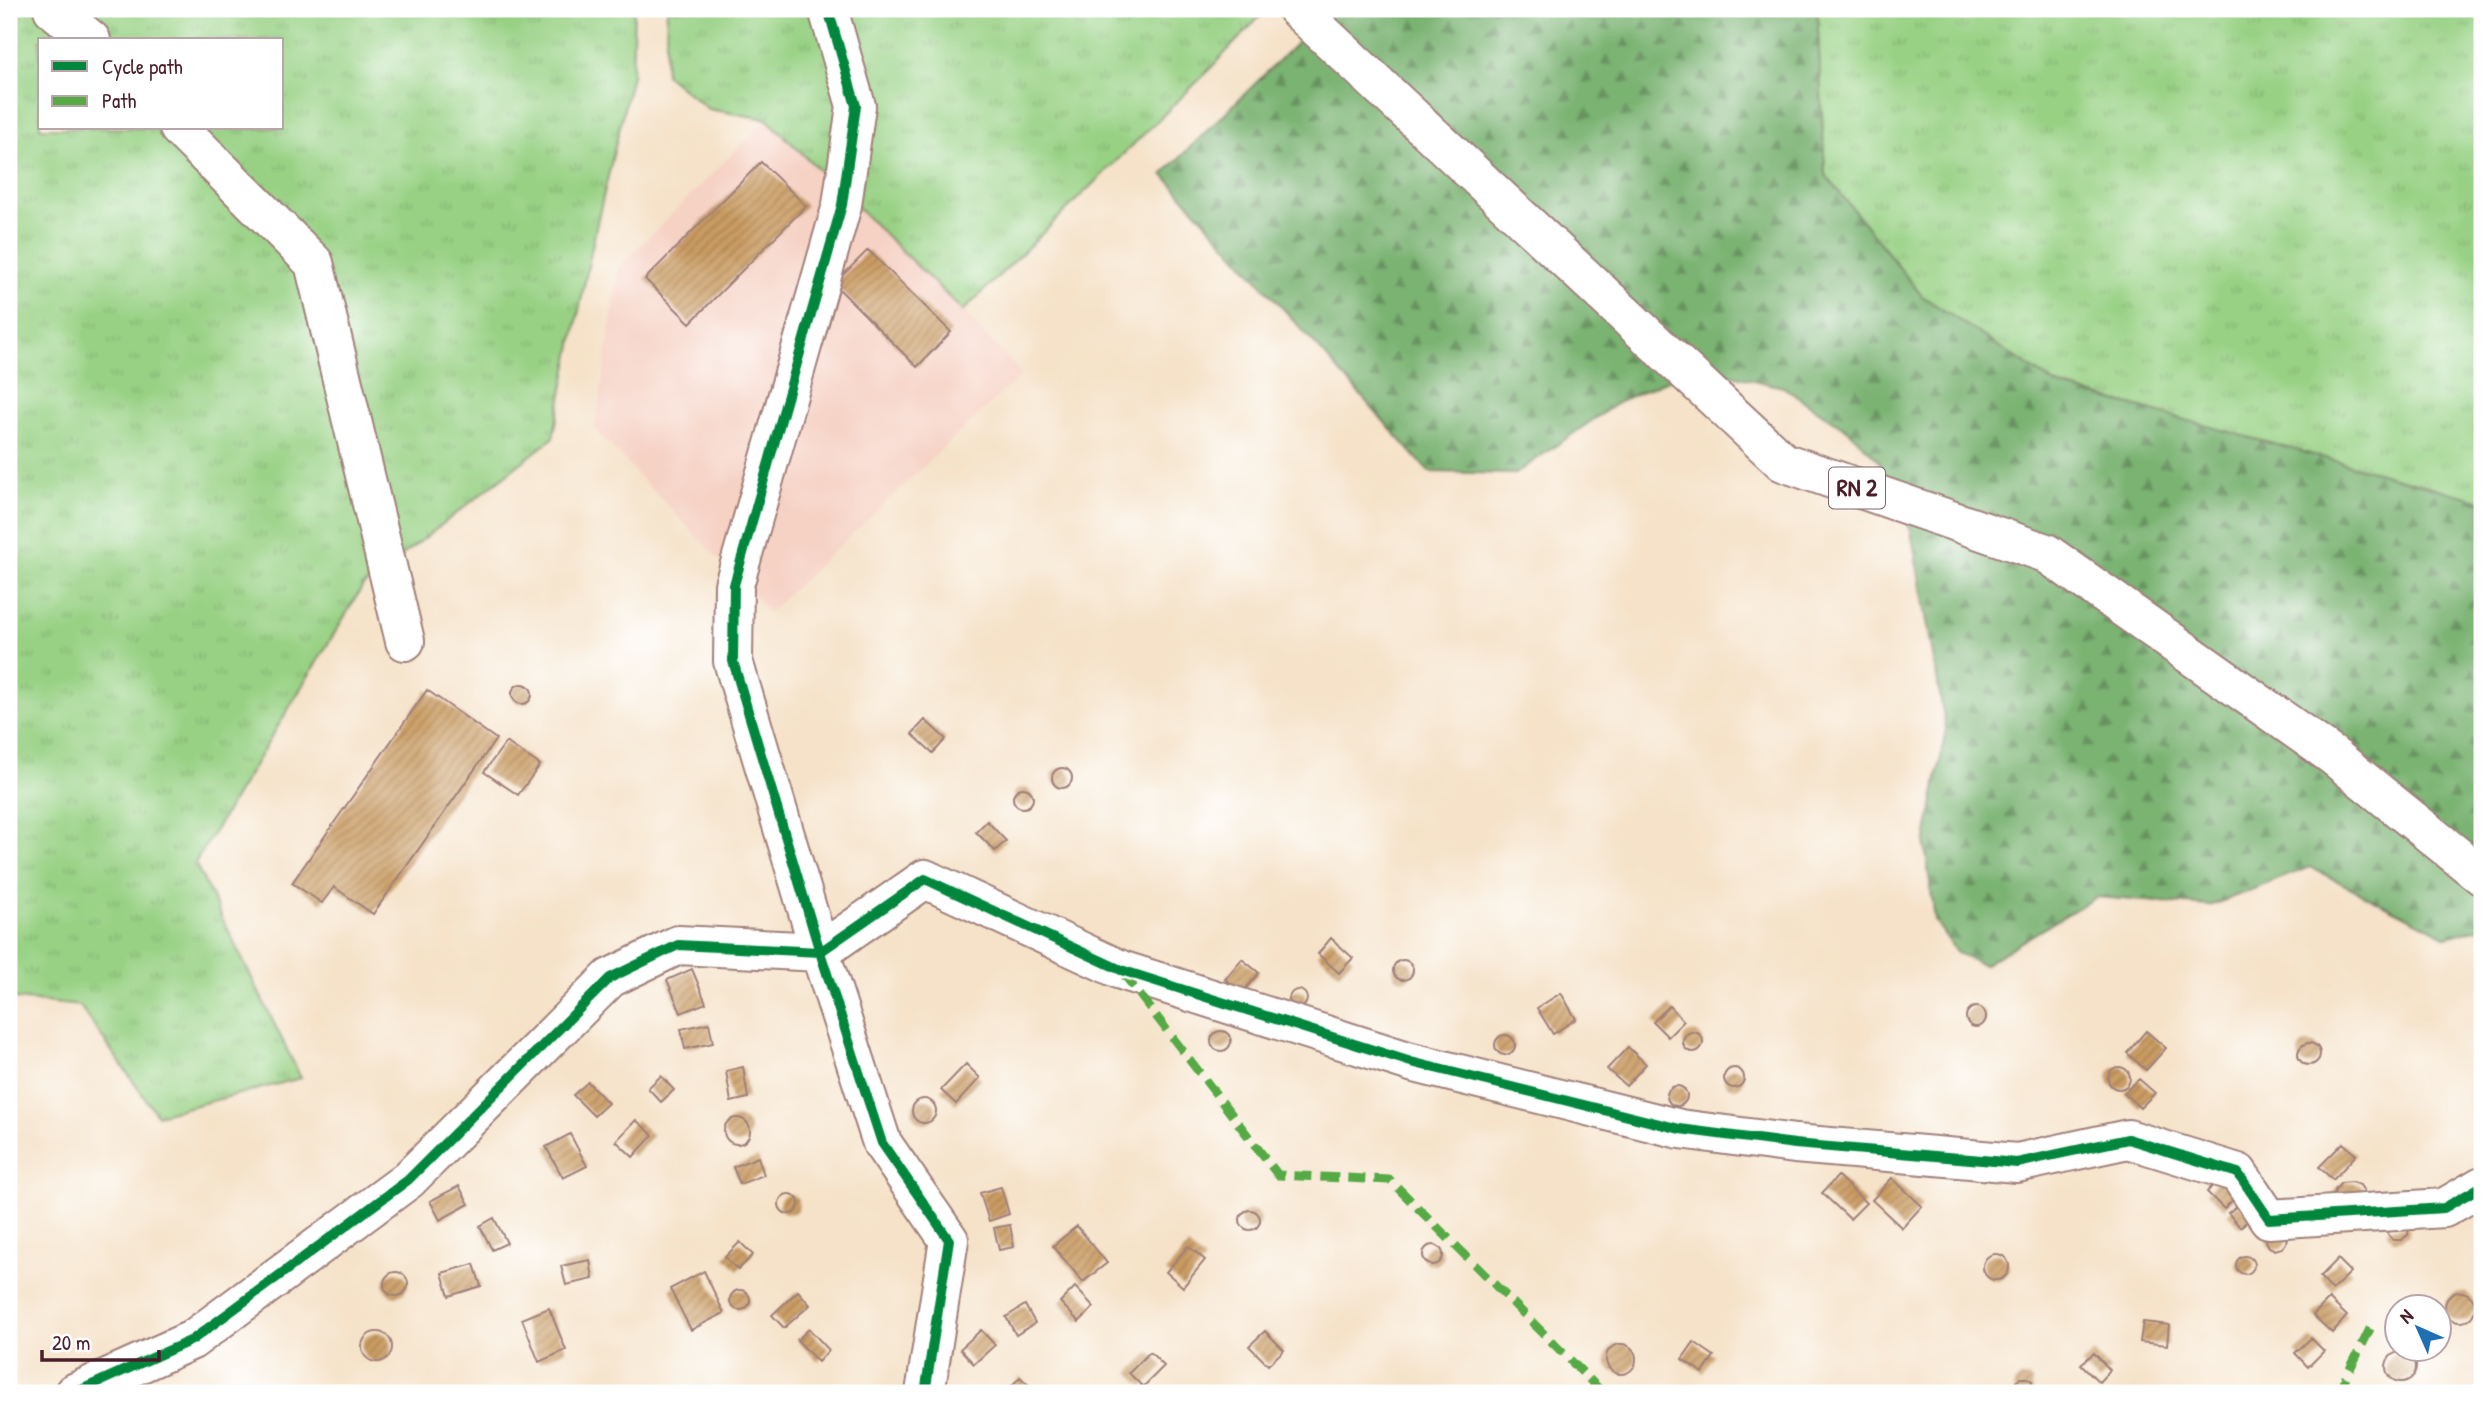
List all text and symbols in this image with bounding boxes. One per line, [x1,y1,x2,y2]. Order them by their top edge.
legend [38,38,284,130]
text: Cycle path [102,52,183,81]
text: Path [102,86,137,115]
road number: RN 2 [1829,467,1885,508]
north arrow [2382,1294,2452,1364]
text: N [2393,1303,2419,1329]
scale bar [42,1318,159,1362]
text: 20 m [52,1328,90,1357]

